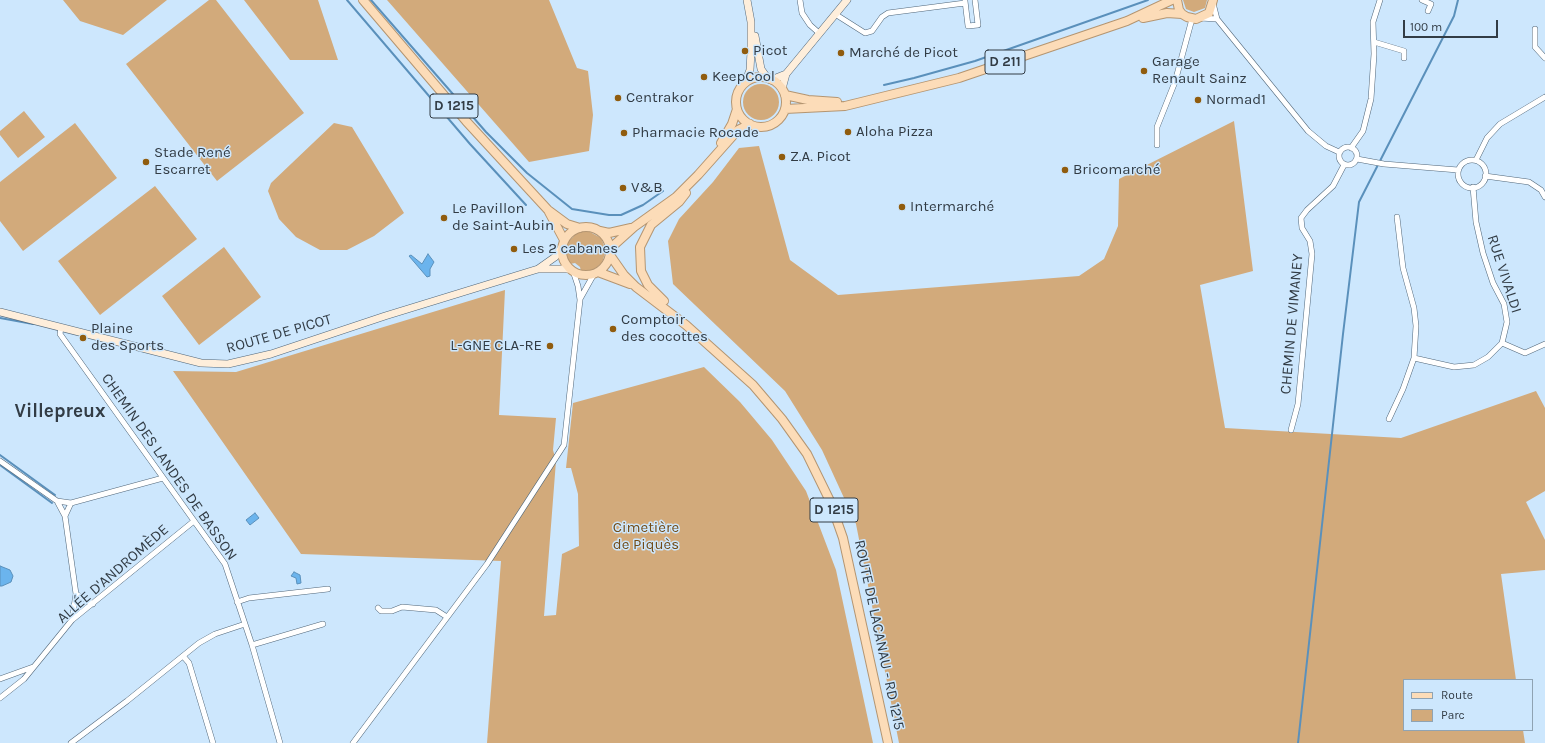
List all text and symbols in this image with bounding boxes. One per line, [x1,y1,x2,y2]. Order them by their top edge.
scale bar [1405,12,1500,38]
text: 100 m [1410,20,1442,34]
place label: Picot [753,42,787,60]
place label: Marché de Picot [849,44,958,62]
marker: Picot [740,46,750,56]
marker: Marché de Picot [836,48,846,58]
road number: D 211 [985,50,1025,74]
place label: Garage Renault Sainz [1152,53,1247,88]
marker: Garage Renault Sainz [1139,66,1149,76]
place label: KeepCool [712,68,775,86]
marker: KeepCool [699,72,709,82]
place label: Centrakor [626,89,693,107]
place label: Normad1 [1206,91,1266,109]
marker: Centrakor [613,93,623,103]
road number: D 1215 [430,94,478,118]
marker: Normad1 [1193,95,1203,105]
place label: Aloha Pizza [856,123,933,141]
place label: Pharmacie Rocade [632,124,759,142]
marker: Aloha Pizza [843,127,853,137]
marker: Pharmacie Rocade [619,128,629,138]
place label: Stade René Escarret [154,144,231,179]
place label: Z.A. Picot [790,148,851,166]
marker: Z.A. Picot [777,152,787,162]
marker: Stade René Escarret [141,157,151,167]
place label: Bricomarché [1073,161,1160,179]
marker: Bricomarché [1060,165,1070,175]
place label: V&B [631,179,662,197]
marker: V&B [618,183,628,193]
place label: Intermarché [910,198,994,216]
place label: Le Pavillon de Saint-Aubin [452,200,554,235]
marker: Intermarché [897,202,907,212]
marker: Le Pavillon de Saint-Aubin [439,213,449,223]
street label: RUE VIVALDI [1483,233,1525,315]
place label: Les 2 cabanes [522,240,618,258]
marker: Les 2 cabanes [509,244,519,254]
street label: CHEMIN DE VIMANEY [1277,253,1307,395]
street label: ROUTE DE PICOT [224,310,334,358]
place label: Comptoir des cocottes [621,311,708,346]
place label: Plaine des Sports [91,320,164,355]
marker: Comptoir des cocottes [608,324,618,334]
marker: Plaine des Sports [78,333,88,343]
place label: L-GNE CLA-RE [450,337,542,355]
marker: L-GNE CLA-RE [545,341,555,351]
street label: CHEMIN DES LANDES DE BASSON [97,370,241,564]
district label: Villepreux [15,401,105,423]
road number: D 1215 [810,498,858,522]
park label: Cimetière de Piquès [613,519,679,554]
street label: ALLÉE D'ANDROMÈDE [53,521,173,627]
street label: ROUTE DE LACANAU - RD 1215 [850,538,908,732]
legend [1403,679,1533,731]
text: Route [1441,688,1473,702]
text: Parc [1441,708,1465,722]

